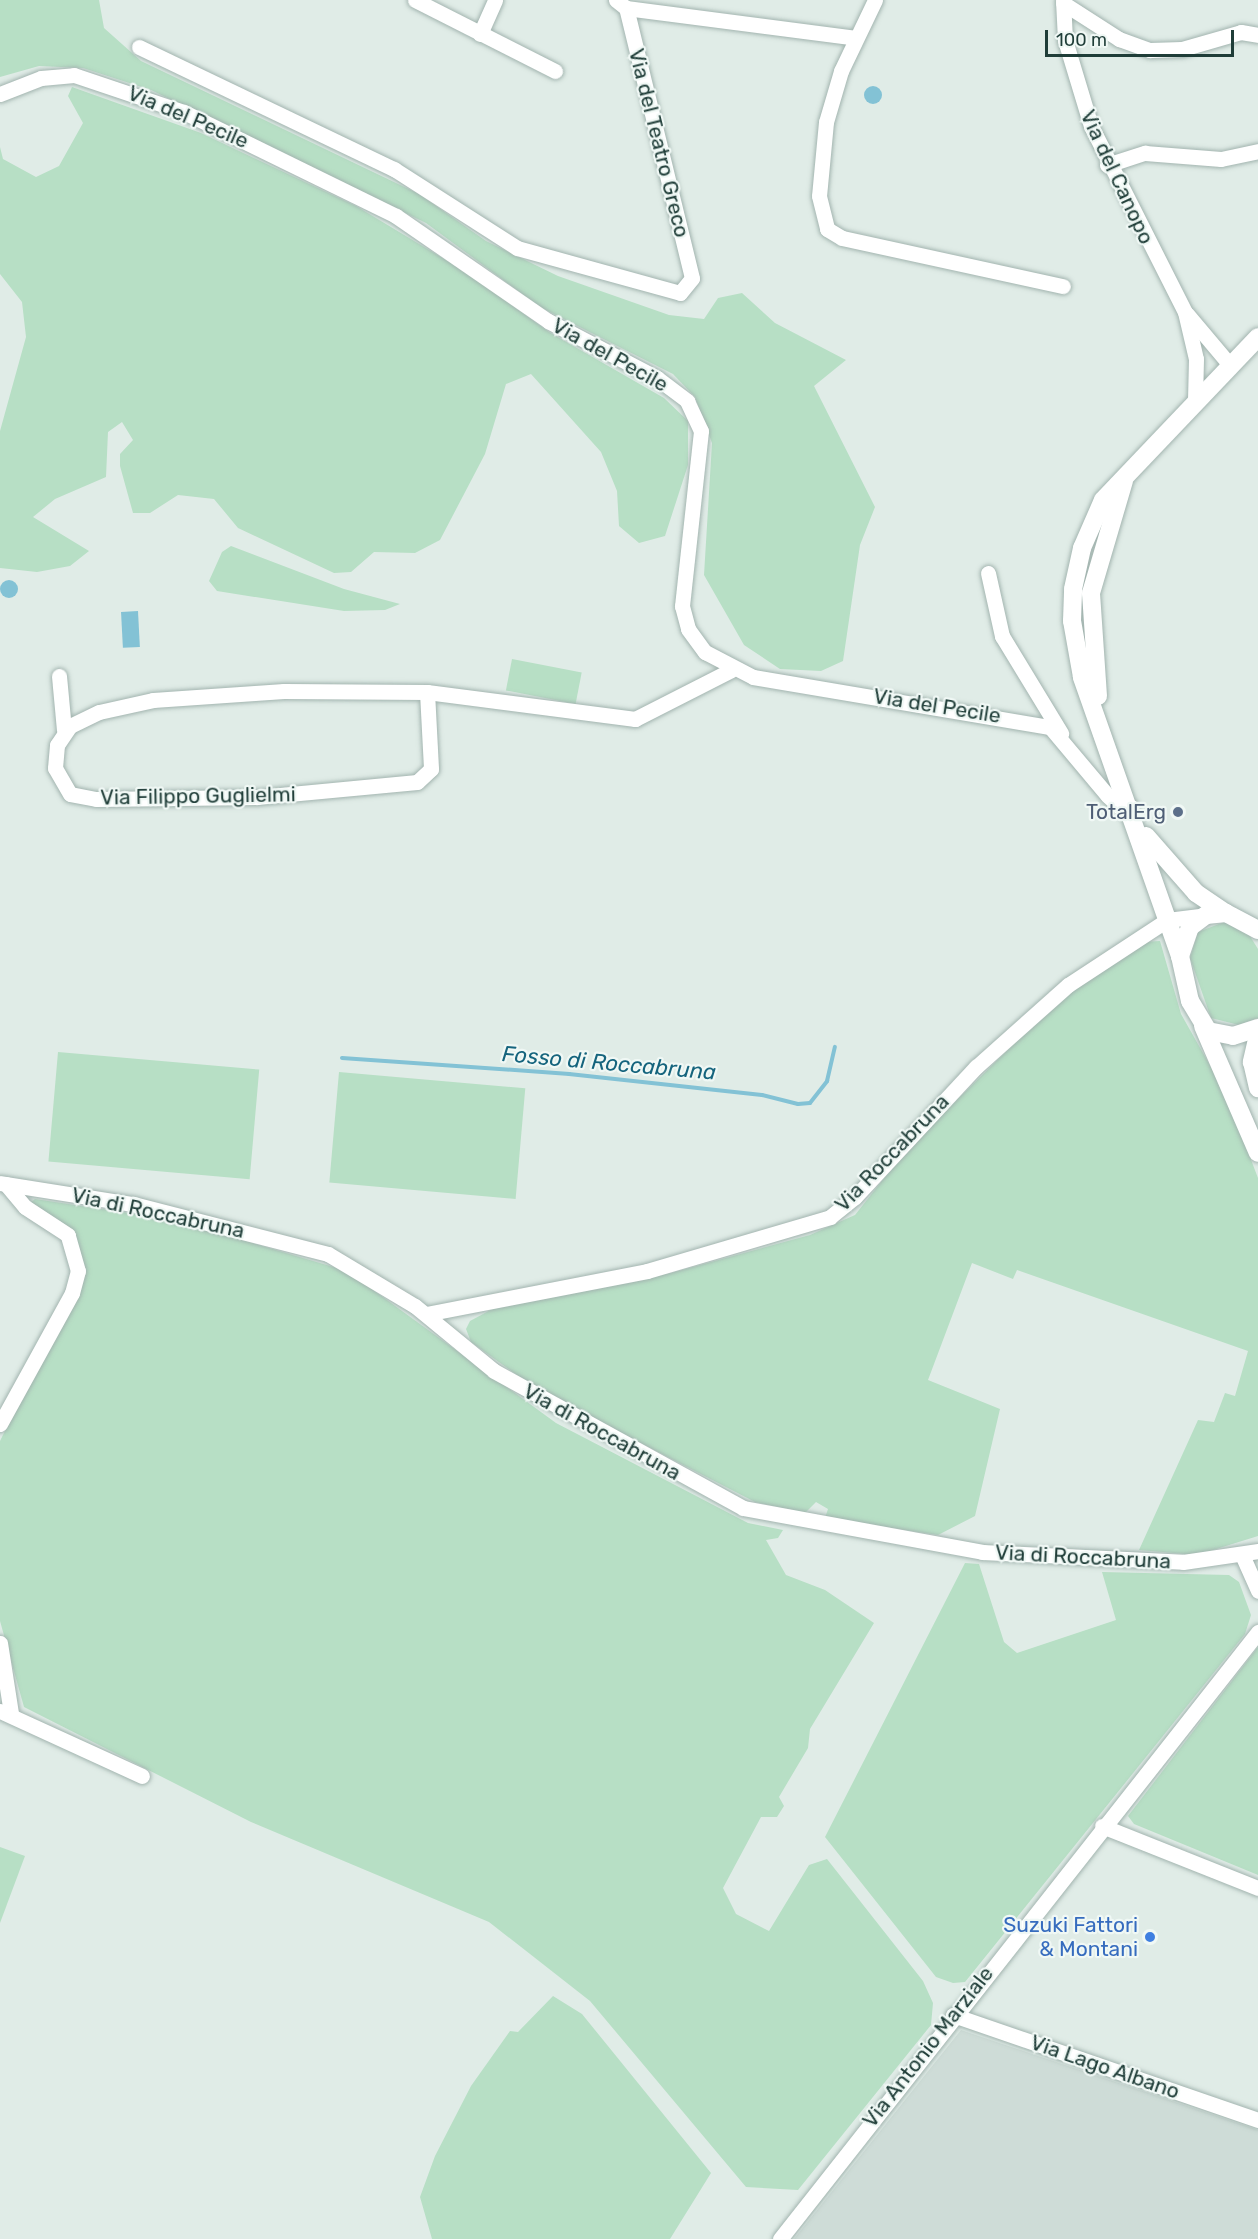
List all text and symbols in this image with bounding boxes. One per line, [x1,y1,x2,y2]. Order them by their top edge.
scale bar [1048,18,1237,56]
text: 100 m [1056,29,1107,51]
street label: Via del Teatro Greco [623,46,695,240]
street label: Via del Pecile [124,80,252,154]
street label: Via del Canopo [1075,106,1159,248]
street label: Via del Pecile [548,313,672,397]
street label: Via del Pecile [871,683,1003,729]
street label: Via Filippo Guglielmi [100,782,296,810]
place label: TotalErg [1086,799,1166,825]
marker: TotalErg [1171,805,1185,819]
water label: Fosso di Roccabruna [501,1040,717,1086]
street label: Via Roccabruna [830,1089,954,1217]
street label: Via di Roccabruna [69,1182,247,1244]
street label: Via di Roccabruna [519,1378,685,1486]
street label: Via di Roccabruna [994,1540,1172,1574]
place label: Suzuki Fattori & Montani [1003,1912,1138,1962]
marker: Suzuki Fattori & Montani [1143,1930,1157,1944]
street label: Via Antonio Marziale [857,1961,999,2133]
street label: Via Lago Albano [1027,2030,1183,2104]

